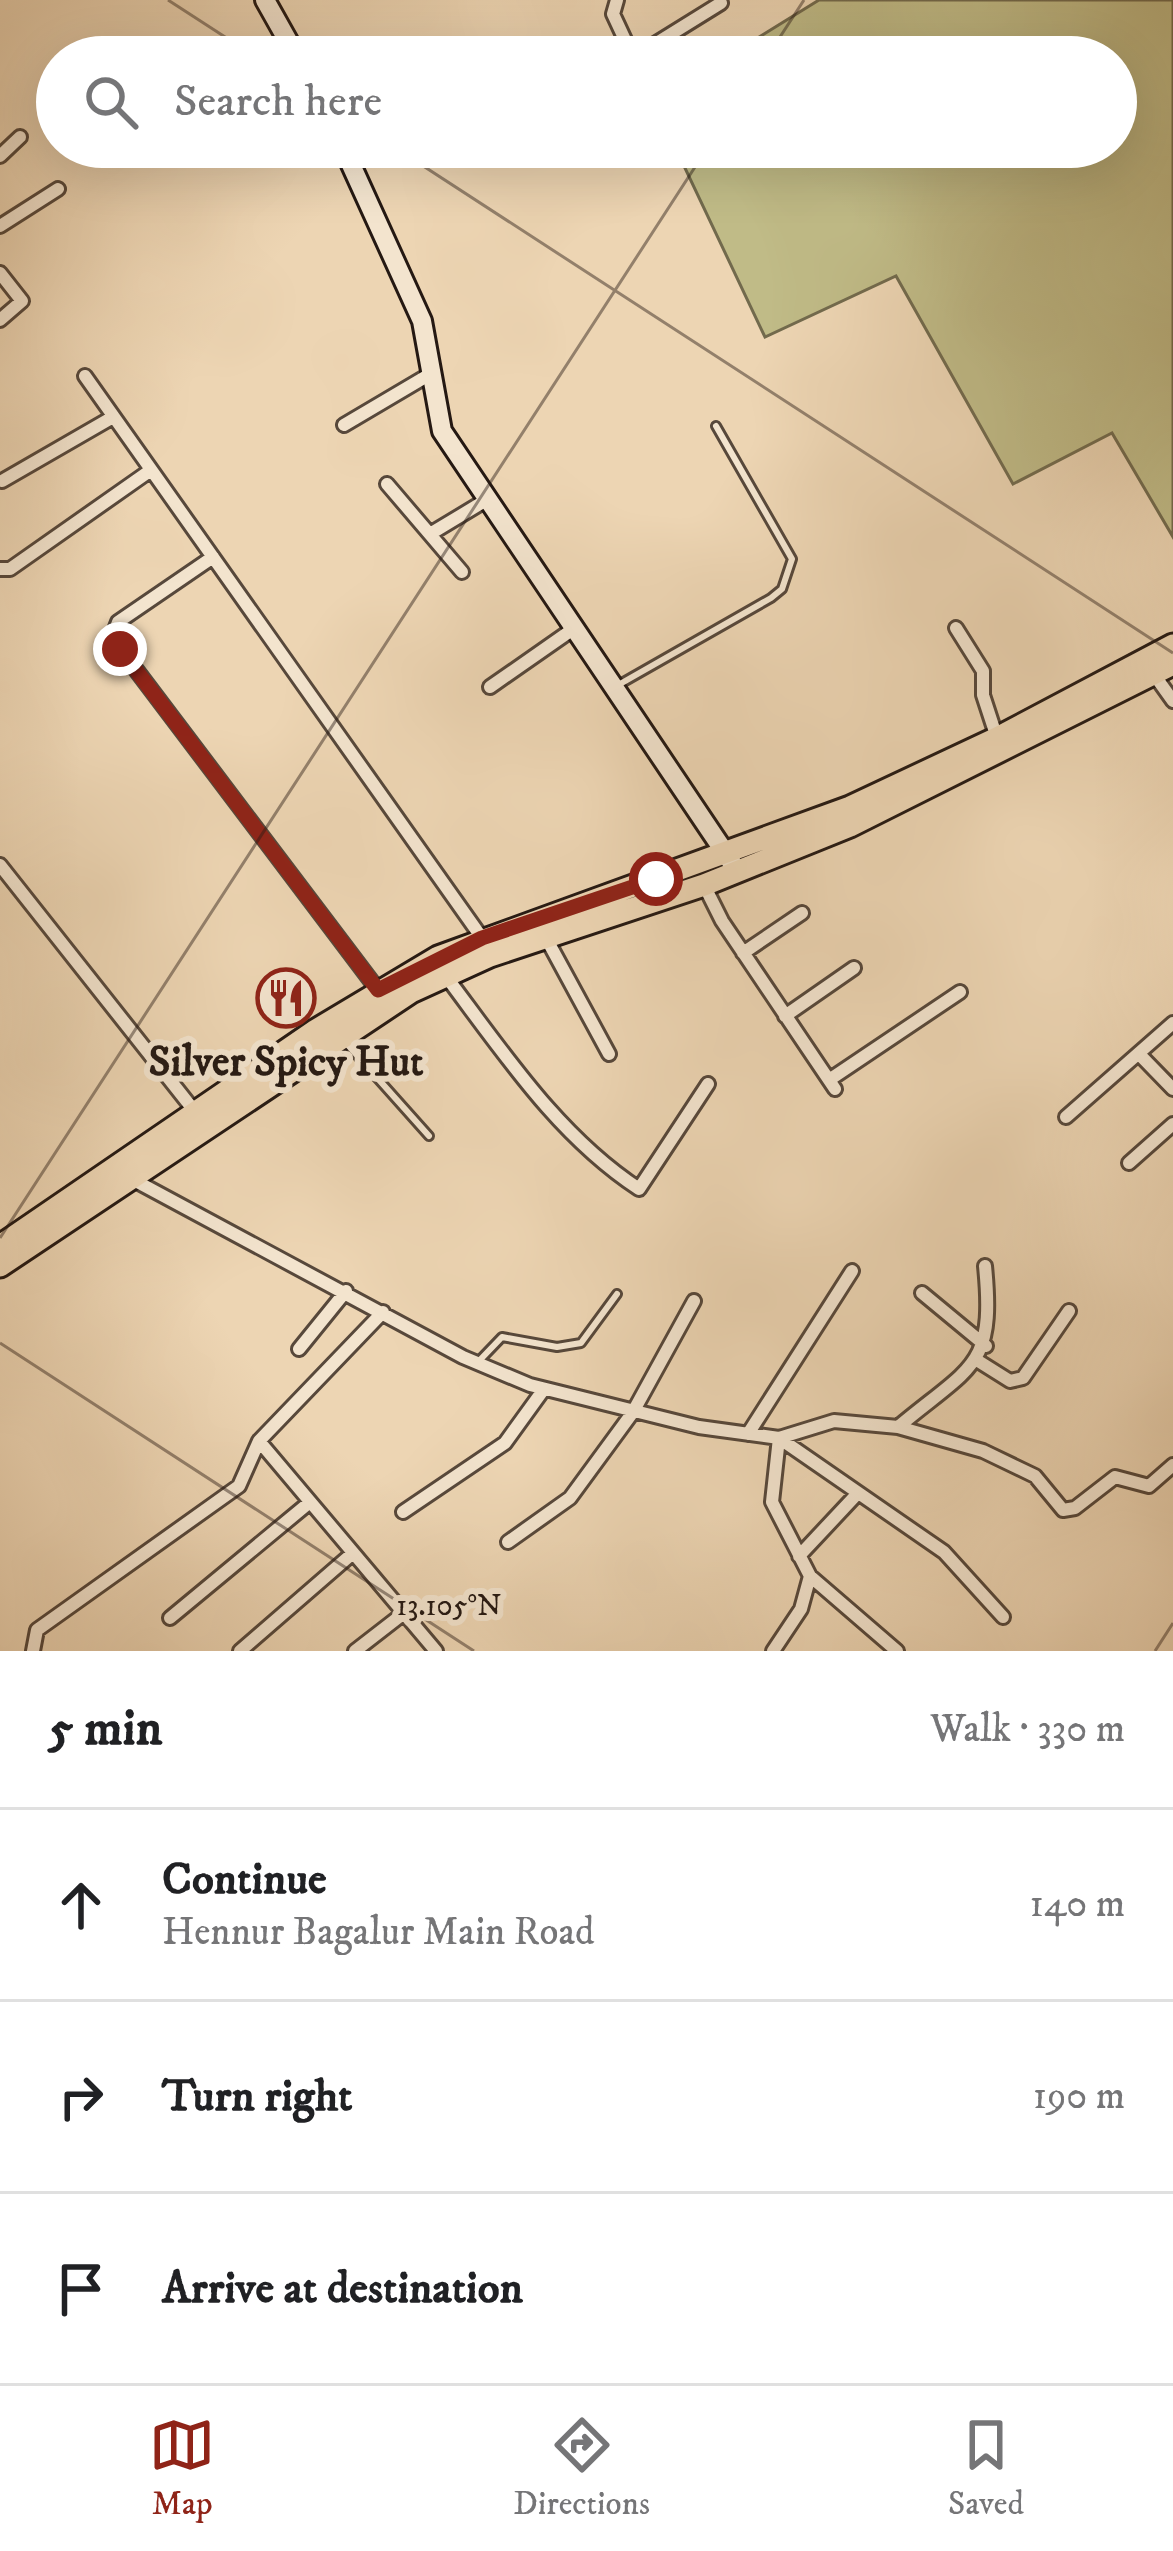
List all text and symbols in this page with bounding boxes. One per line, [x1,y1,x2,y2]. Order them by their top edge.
search box [36,36,1137,168]
icon: search [78,69,144,135]
text: Search here [174,74,382,130]
route end [93,622,147,676]
route start [629,852,683,906]
restaurant icon: Silver Spicy Hut [255,967,317,1029]
place label: Silver Spicy Hut [149,1037,424,1089]
text: 13.105°N [396,1588,502,1625]
text: 5 min [48,1697,162,1761]
text: Walk · 330 m [930,1705,1125,1754]
text: Continue [162,1852,327,1908]
icon: ahead [48,1872,114,1938]
text: 140 m [1030,1880,1125,1929]
text: Hennur Bagalur Main Road [162,1908,594,1957]
icon: right [48,2064,114,2130]
text: Turn right [162,2069,352,2125]
text: 190 m [1033,2072,1125,2121]
icon: arrive [48,2256,114,2322]
text: Arrive at destination [162,2261,523,2317]
tab: Map [149,2412,215,2525]
tab: Directions [513,2412,650,2525]
tab: Saved [948,2412,1024,2525]

